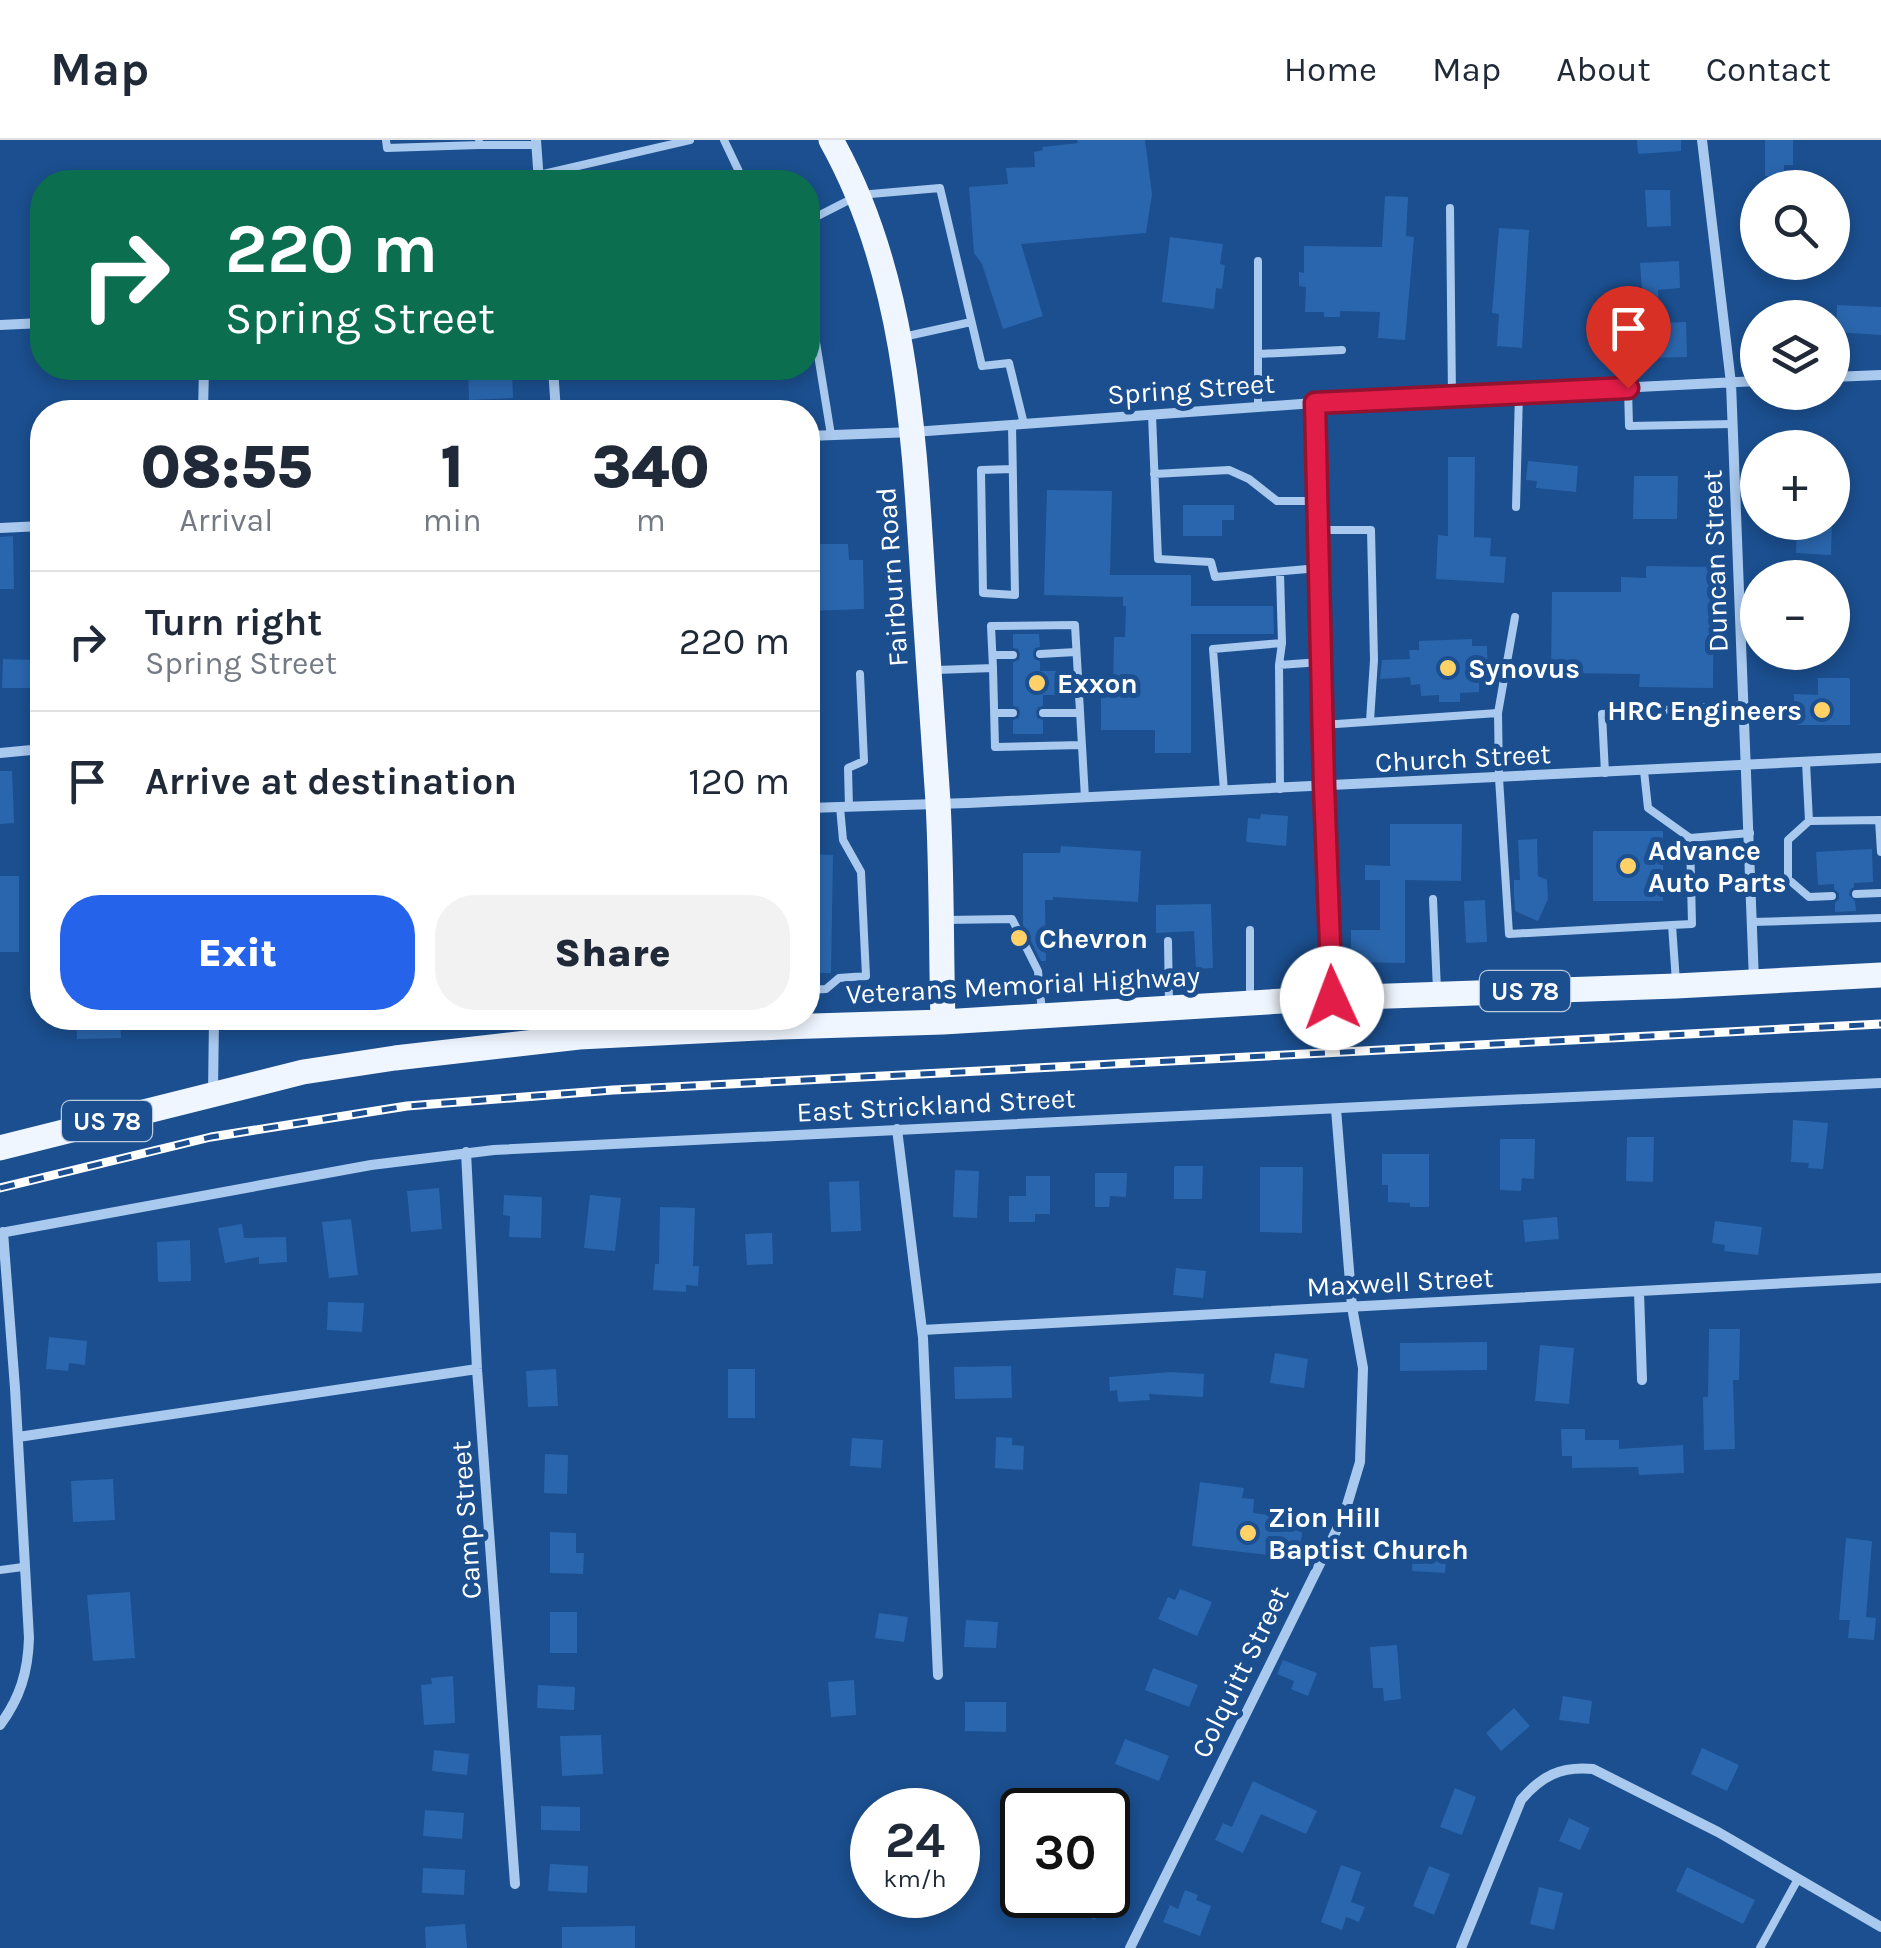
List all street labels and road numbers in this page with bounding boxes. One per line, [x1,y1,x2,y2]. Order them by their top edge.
street label: Spring Street [1106,367,1276,411]
street label: Duncan Street [1695,469,1735,653]
street label: Fairburn Road [869,486,915,668]
street label: Church Street [1374,737,1552,779]
street label: Veterans Memorial Highway [845,959,1201,1011]
road number: US 78 [1480,971,1570,1011]
street label: East Strickland Street [796,1081,1076,1129]
road number: US 78 [62,1101,152,1141]
street label: Maxwell Street [1306,1261,1494,1303]
street label: Camp Street [444,1440,488,1600]
street label: Colquitt Street [1184,1581,1296,1763]

